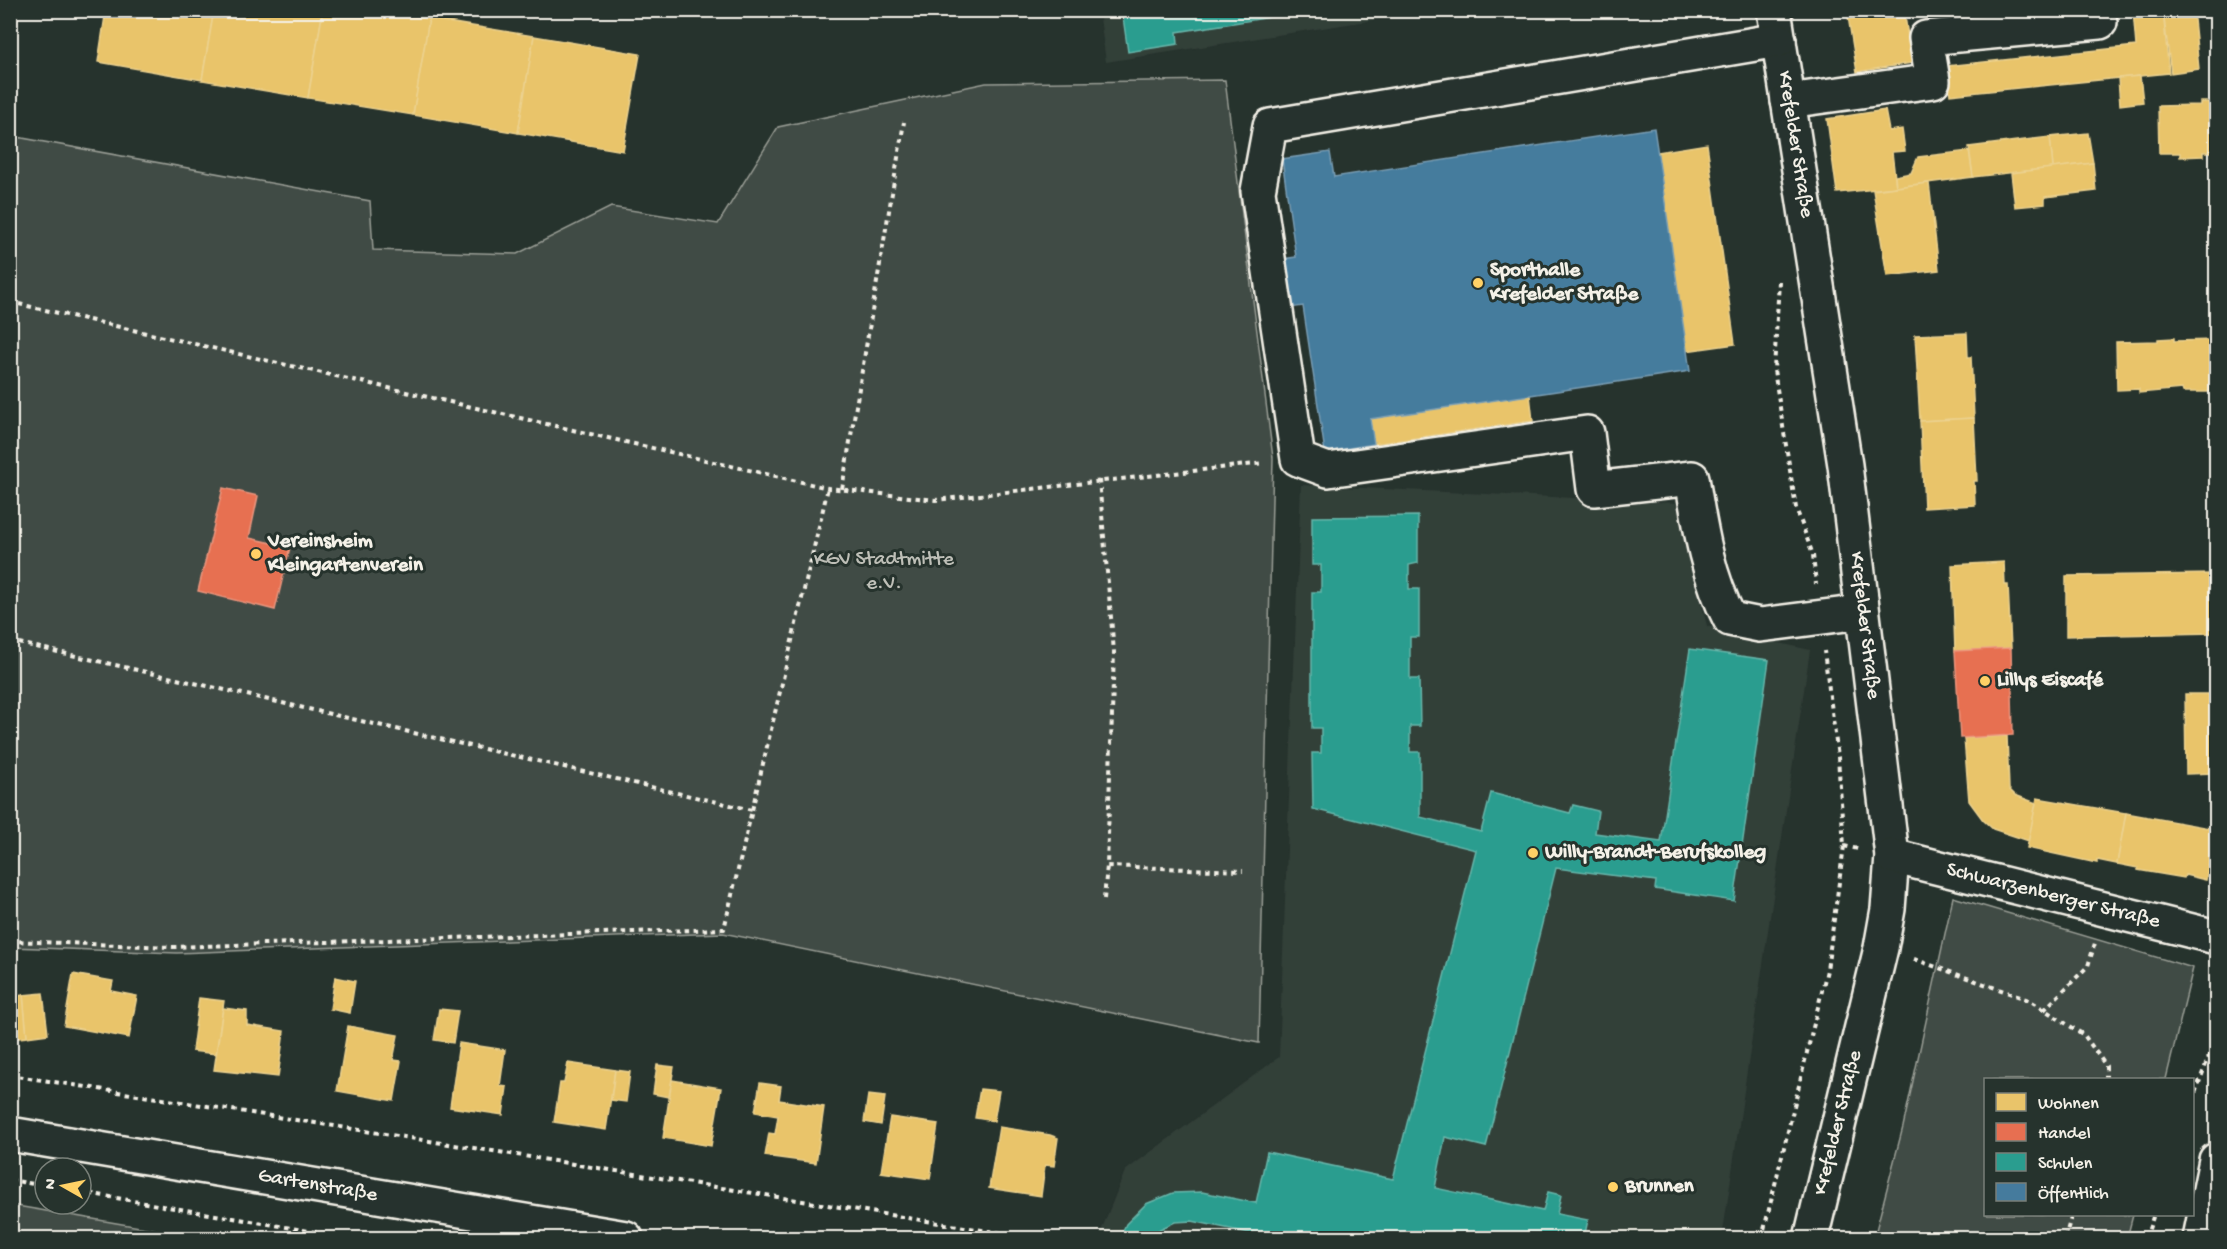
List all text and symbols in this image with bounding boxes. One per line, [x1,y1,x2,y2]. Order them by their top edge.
street label: Krefelder Straße [1771,69,1819,221]
place label: Sporthalle Krefelder Straße [1489,259,1639,308]
marker: Sporthalle Krefelder Straße [1471,276,1485,290]
place label: Vereinsheim Kleingartenverein [267,530,424,579]
marker: Vereinsheim Kleingartenverein [249,547,263,561]
park label: KGV Stadtmitte e.V. [814,548,955,597]
street label: Krefelder Straße [1843,550,1886,702]
place label: Lillys Eiscafé [1997,669,2104,694]
marker: Lillys Eiscafé [1978,674,1992,688]
place label: Willy-Brandt-Berufskolleg [1544,841,1766,866]
marker: Willy-Brandt-Berufskolleg [1526,846,1540,860]
street label: Schwarzenberger Straße [1944,858,2164,935]
street label: Krefelder Straße [1809,1047,1869,1198]
legend [1984,1078,2194,1216]
text: Wohnen [2038,1094,2099,1115]
text: Handel [2038,1124,2091,1145]
text: Schulen [2038,1154,2093,1175]
north arrow [33,1156,93,1216]
street label: Gartenstraße [256,1164,380,1209]
place label: Brunnen [1624,1175,1695,1200]
text: N [41,1177,62,1191]
marker: Brunnen [1606,1180,1620,1194]
text: Öffentlich [2038,1184,2109,1205]

